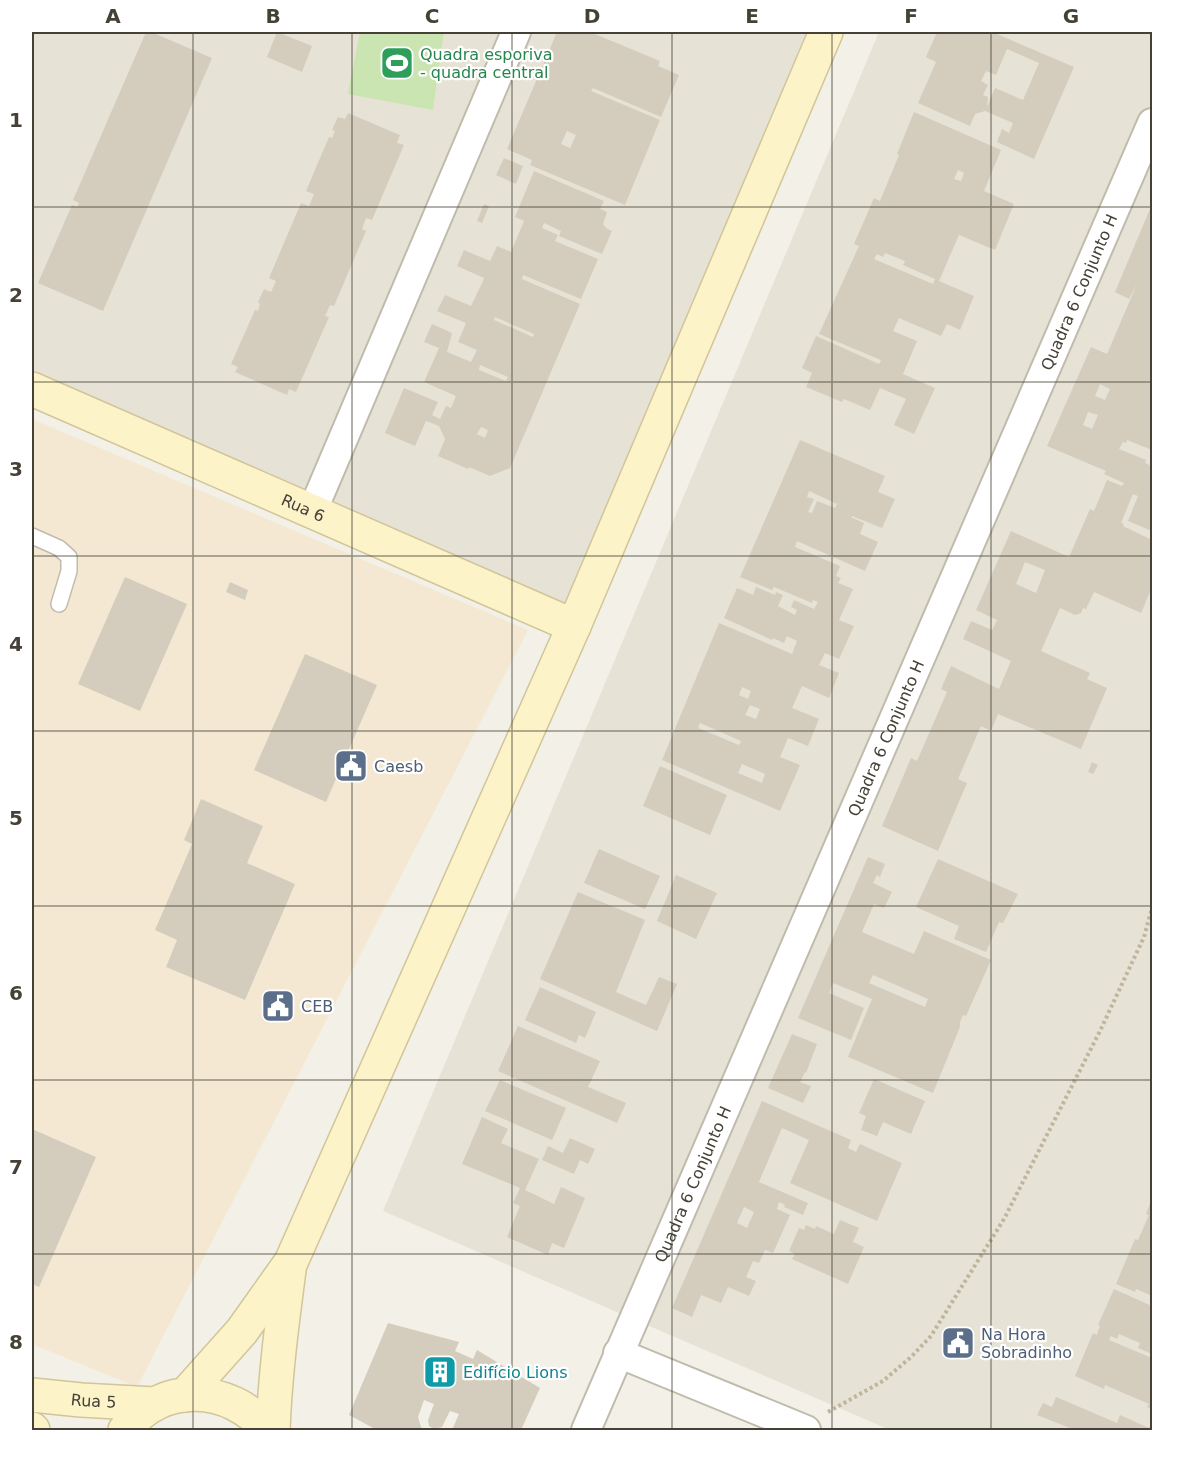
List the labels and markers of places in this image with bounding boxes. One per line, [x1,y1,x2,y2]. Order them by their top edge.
sports icon: Quadra esporiva - quadra central [379,45,415,81]
place label: Quadra esporiva - quadra central [420,45,553,82]
public building icon: Caesb [333,748,369,784]
place label: Caesb [374,757,423,776]
public building icon: CEB [260,988,296,1024]
place label: CEB [301,997,333,1016]
public building icon: Na Hora Sobradinho [940,1325,976,1361]
place label: Na Hora Sobradinho [981,1325,1072,1362]
building icon: Edifício Lions [422,1354,458,1390]
place label: Edifício Lions [463,1363,568,1382]

